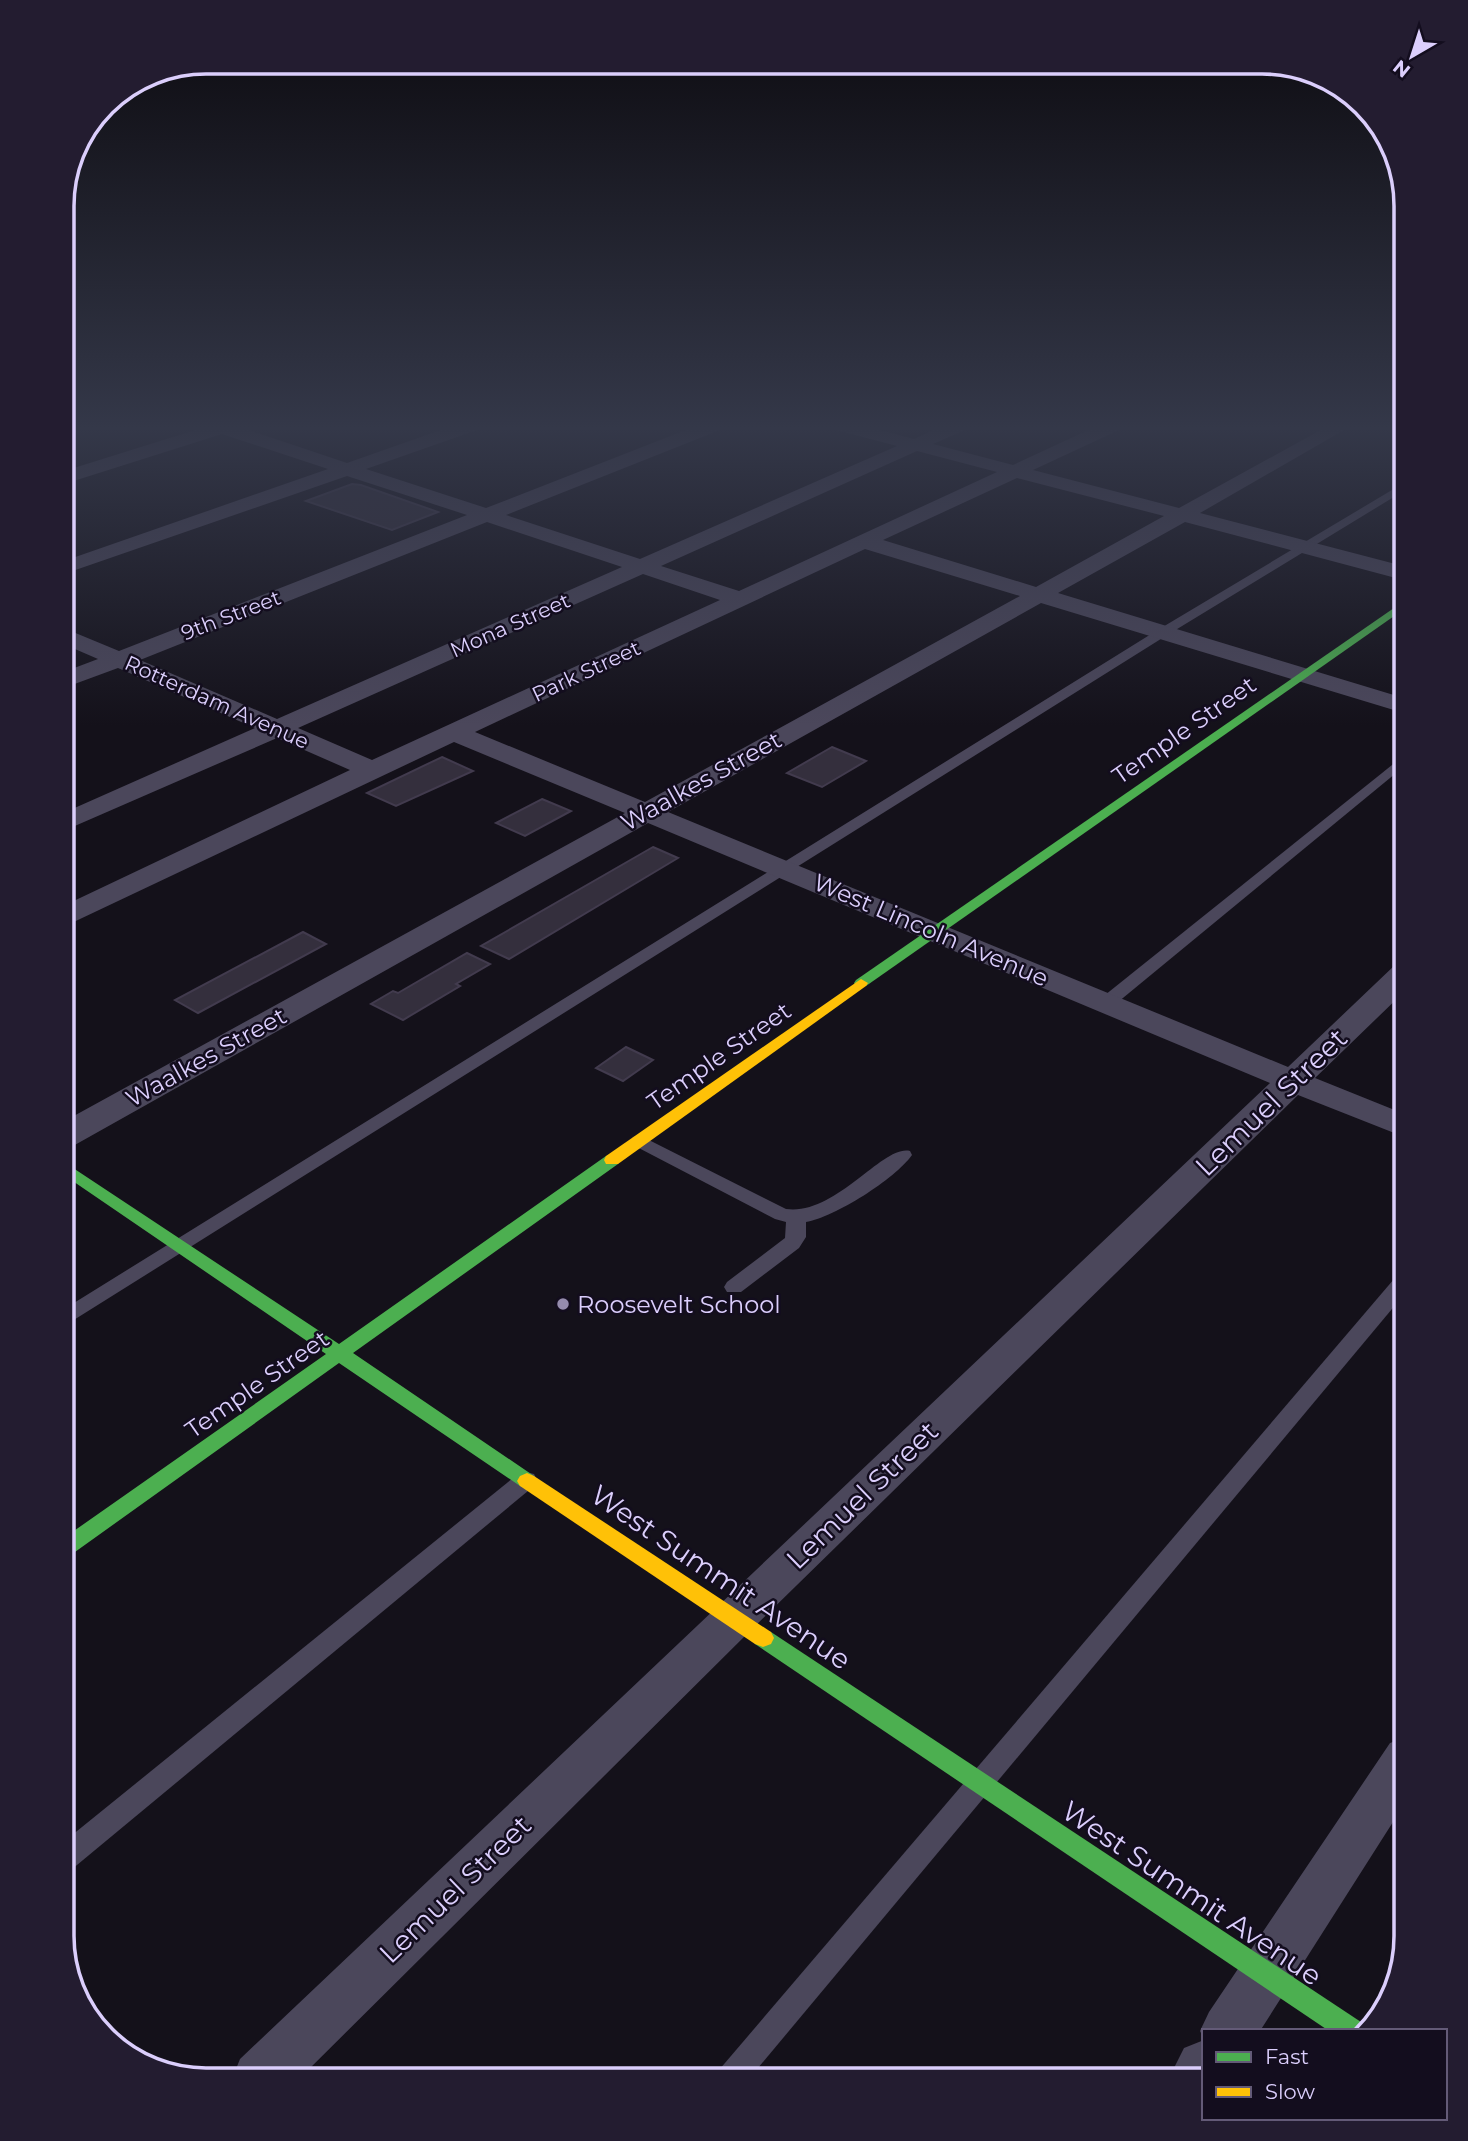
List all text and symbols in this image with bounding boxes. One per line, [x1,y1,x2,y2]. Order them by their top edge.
north arrow [1377,21,1447,91]
text: N [1388,55,1415,83]
street label: 9th Street [178,585,284,645]
street label: Mona Street [446,587,574,663]
street label: Park Street [528,635,644,707]
street label: Rotterdam Avenue [121,650,313,754]
street label: Temple Street [1107,670,1262,790]
street label: Waalkes Street [616,725,787,837]
street label: West Lincoln Avenue [809,867,1053,993]
street label: Temple Street [642,996,797,1116]
street label: Waalkes Street [121,1001,292,1113]
street label: Lemuel Street [1188,1021,1354,1183]
place label: Roosevelt School [577,1290,781,1319]
marker: Roosevelt School [555,1296,571,1312]
street label: Temple Street [180,1324,335,1444]
street label: Lemuel Street [779,1414,945,1576]
street label: West Summit Avenue [585,1477,857,1677]
street label: West Summit Avenue [1056,1793,1328,1993]
street label: Lemuel Street [372,1808,538,1970]
legend [1202,2029,1447,2120]
text: Fast [1265,2044,1309,2069]
text: Slow [1265,2079,1315,2104]

